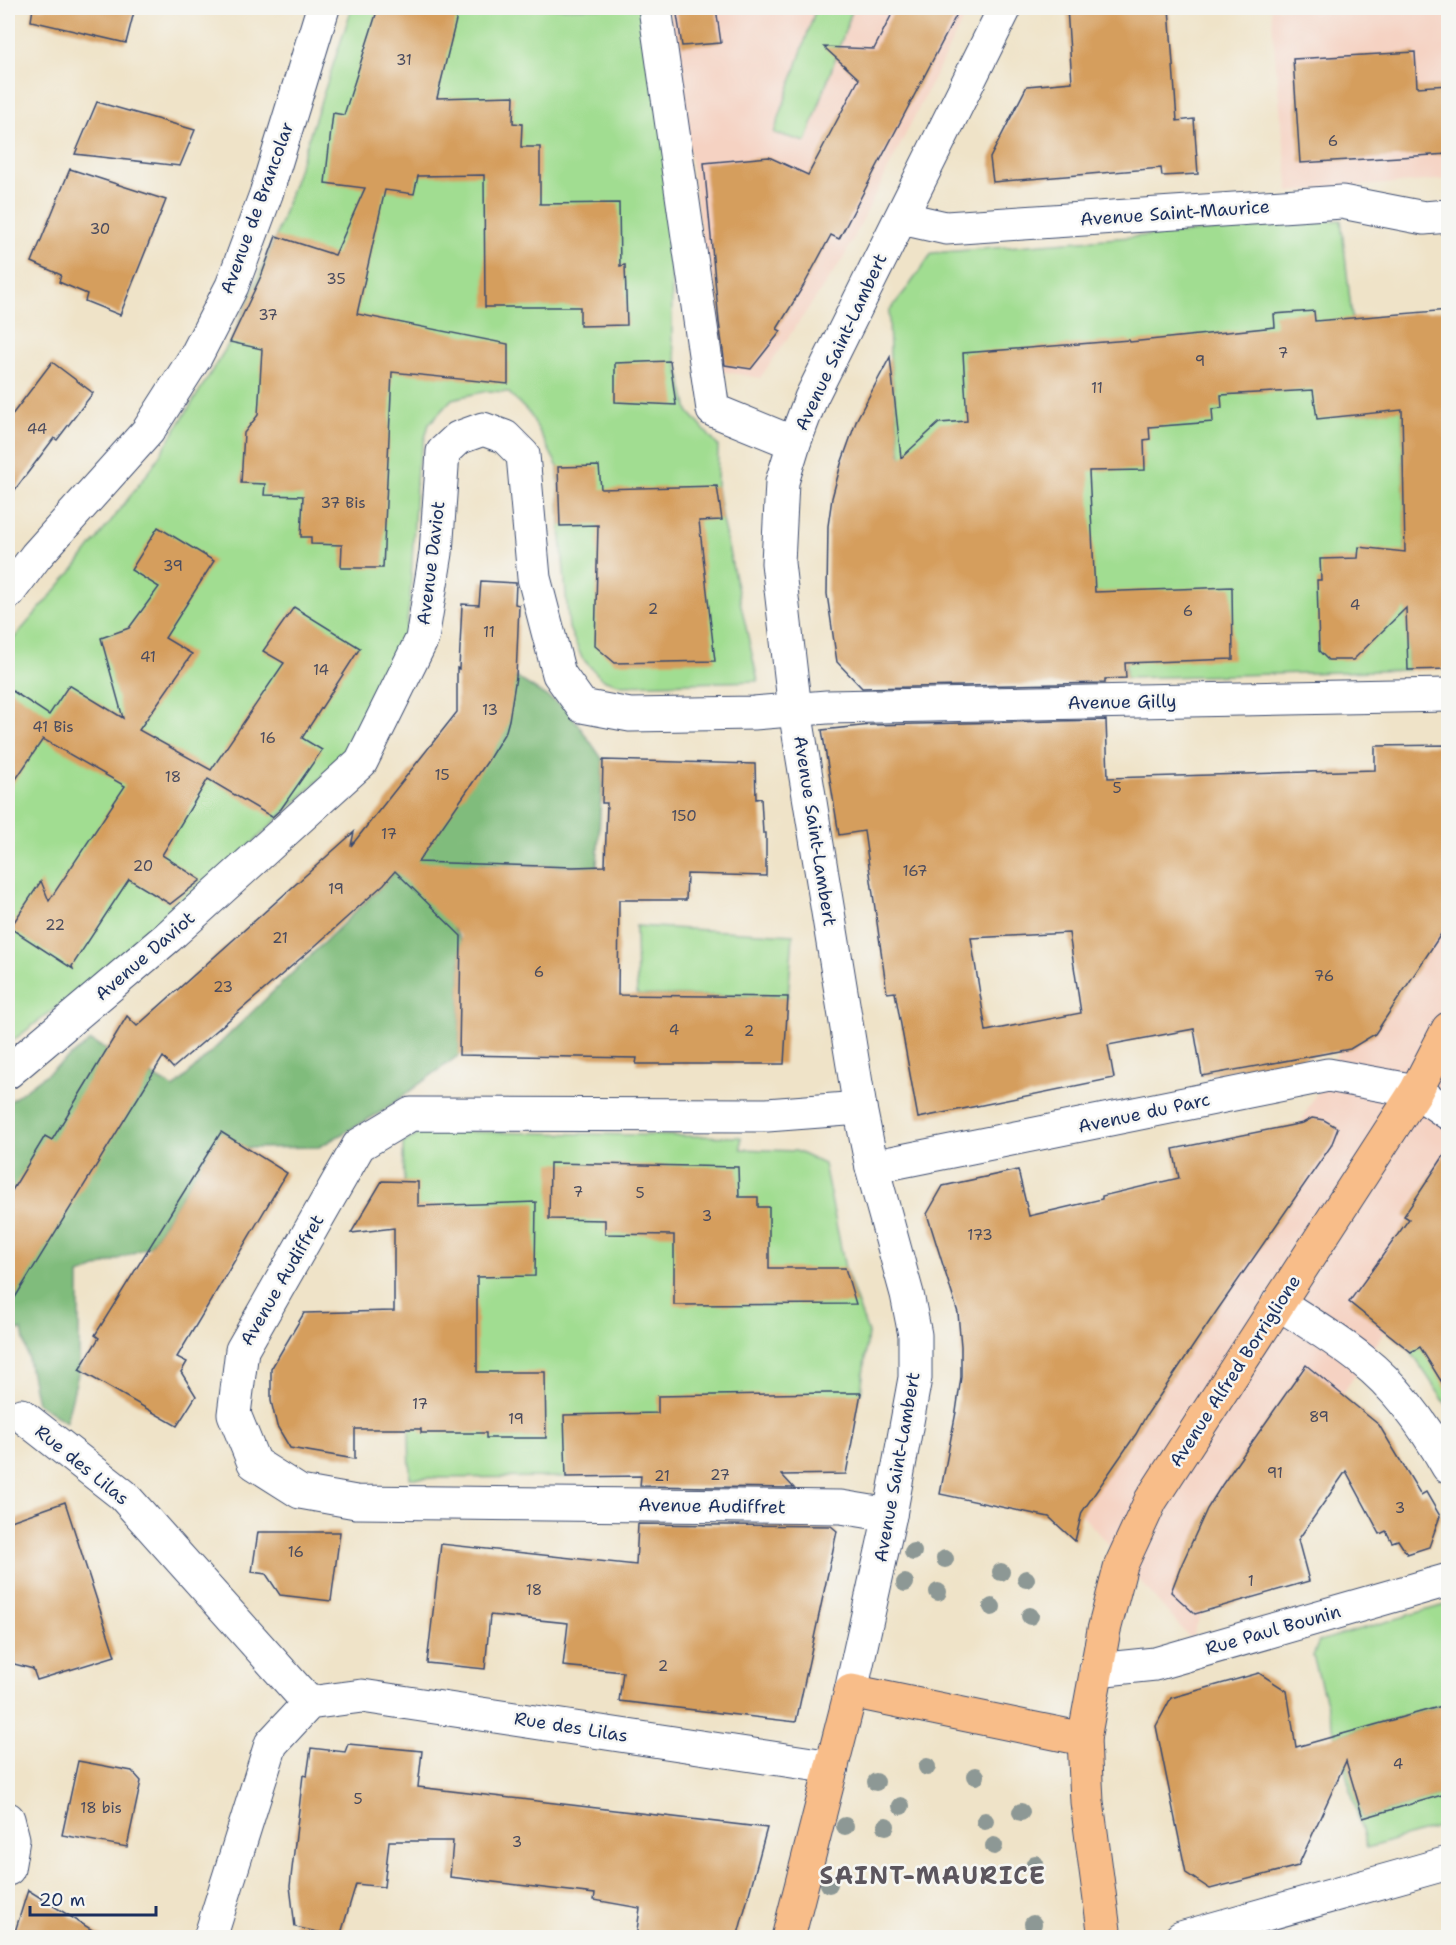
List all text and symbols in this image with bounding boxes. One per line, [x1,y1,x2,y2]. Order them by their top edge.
house number: 31 [396,50,412,70]
street label: Avenue de Brancolar [215,119,299,297]
house number: 6 [1328,131,1338,151]
street label: Avenue Saint-Maurice [1079,194,1271,232]
house number: 30 [90,219,110,239]
street label: Avenue Saint-Lambert [789,249,893,434]
house number: 35 [326,269,346,289]
house number: 37 [258,305,278,325]
house number: 7 [1278,343,1288,363]
house number: 9 [1195,351,1205,371]
house number: 11 [1091,378,1103,398]
house number: 44 [27,419,47,439]
house number: 37 Bis [320,493,366,513]
street label: Avenue Daviot [411,500,451,626]
house number: 39 [163,556,183,576]
house number: 4 [1350,595,1360,615]
house number: 2 [648,599,658,619]
house number: 6 [1183,601,1193,621]
house number: 11 [483,622,495,642]
house number: 41 [140,647,156,667]
house number: 14 [313,660,329,680]
street label: Avenue Gilly [1067,689,1177,715]
house number: 13 [482,700,498,720]
house number: 41 Bis [32,717,74,737]
house number: 16 [260,728,276,748]
street label: Avenue Saint-Lambert [788,734,842,928]
house number: 15 [434,765,450,785]
house number: 18 [165,767,181,787]
house number: 5 [1112,778,1122,798]
house number: 150 [671,806,697,826]
house number: 17 [381,824,397,844]
house number: 20 [133,856,153,876]
house number: 167 [902,861,928,881]
house number: 19 [328,879,344,899]
street label: Avenue Daviot [90,906,200,1006]
house number: 22 [45,915,65,935]
house number: 21 [272,928,288,948]
house number: 6 [534,962,544,982]
house number: 76 [1314,966,1334,986]
house number: 23 [213,977,233,997]
house number: 4 [669,1020,679,1040]
house number: 2 [744,1021,754,1041]
street label: Avenue du Parc [1076,1087,1212,1139]
house number: 7 [573,1182,583,1202]
house number: 5 [635,1183,645,1203]
house number: 3 [702,1206,712,1226]
street label: Avenue Audiffret [235,1210,329,1350]
house number: 173 [967,1225,993,1245]
street label: Avenue Alfred Borriglione [1164,1270,1306,1472]
street label: Avenue Saint-Lambert [868,1370,926,1564]
house number: 17 [412,1394,428,1414]
house number: 89 [1309,1407,1329,1427]
house number: 19 [508,1409,524,1429]
street label: Rue des Lilas [30,1420,134,1510]
house number: 91 [1267,1463,1283,1483]
house number: 27 [710,1465,730,1485]
house number: 21 [654,1466,670,1486]
street label: Avenue Audiffret [638,1493,786,1519]
house number: 3 [1395,1498,1405,1518]
house number: 16 [288,1542,304,1562]
house number: 1 [1248,1571,1254,1591]
house number: 18 [526,1580,542,1600]
street label: Rue Paul Bounin [1203,1599,1343,1661]
house number: 2 [658,1656,668,1676]
street label: Rue des Lilas [513,1706,629,1748]
house number: 4 [1393,1754,1403,1774]
house number: 5 [353,1789,363,1809]
house number: 18 bis [80,1798,122,1818]
house number: 3 [512,1832,522,1852]
district label: SAINT-MAURICE [820,1860,1046,1892]
scale bar [30,1879,156,1917]
text: 20 m [39,1888,85,1912]

